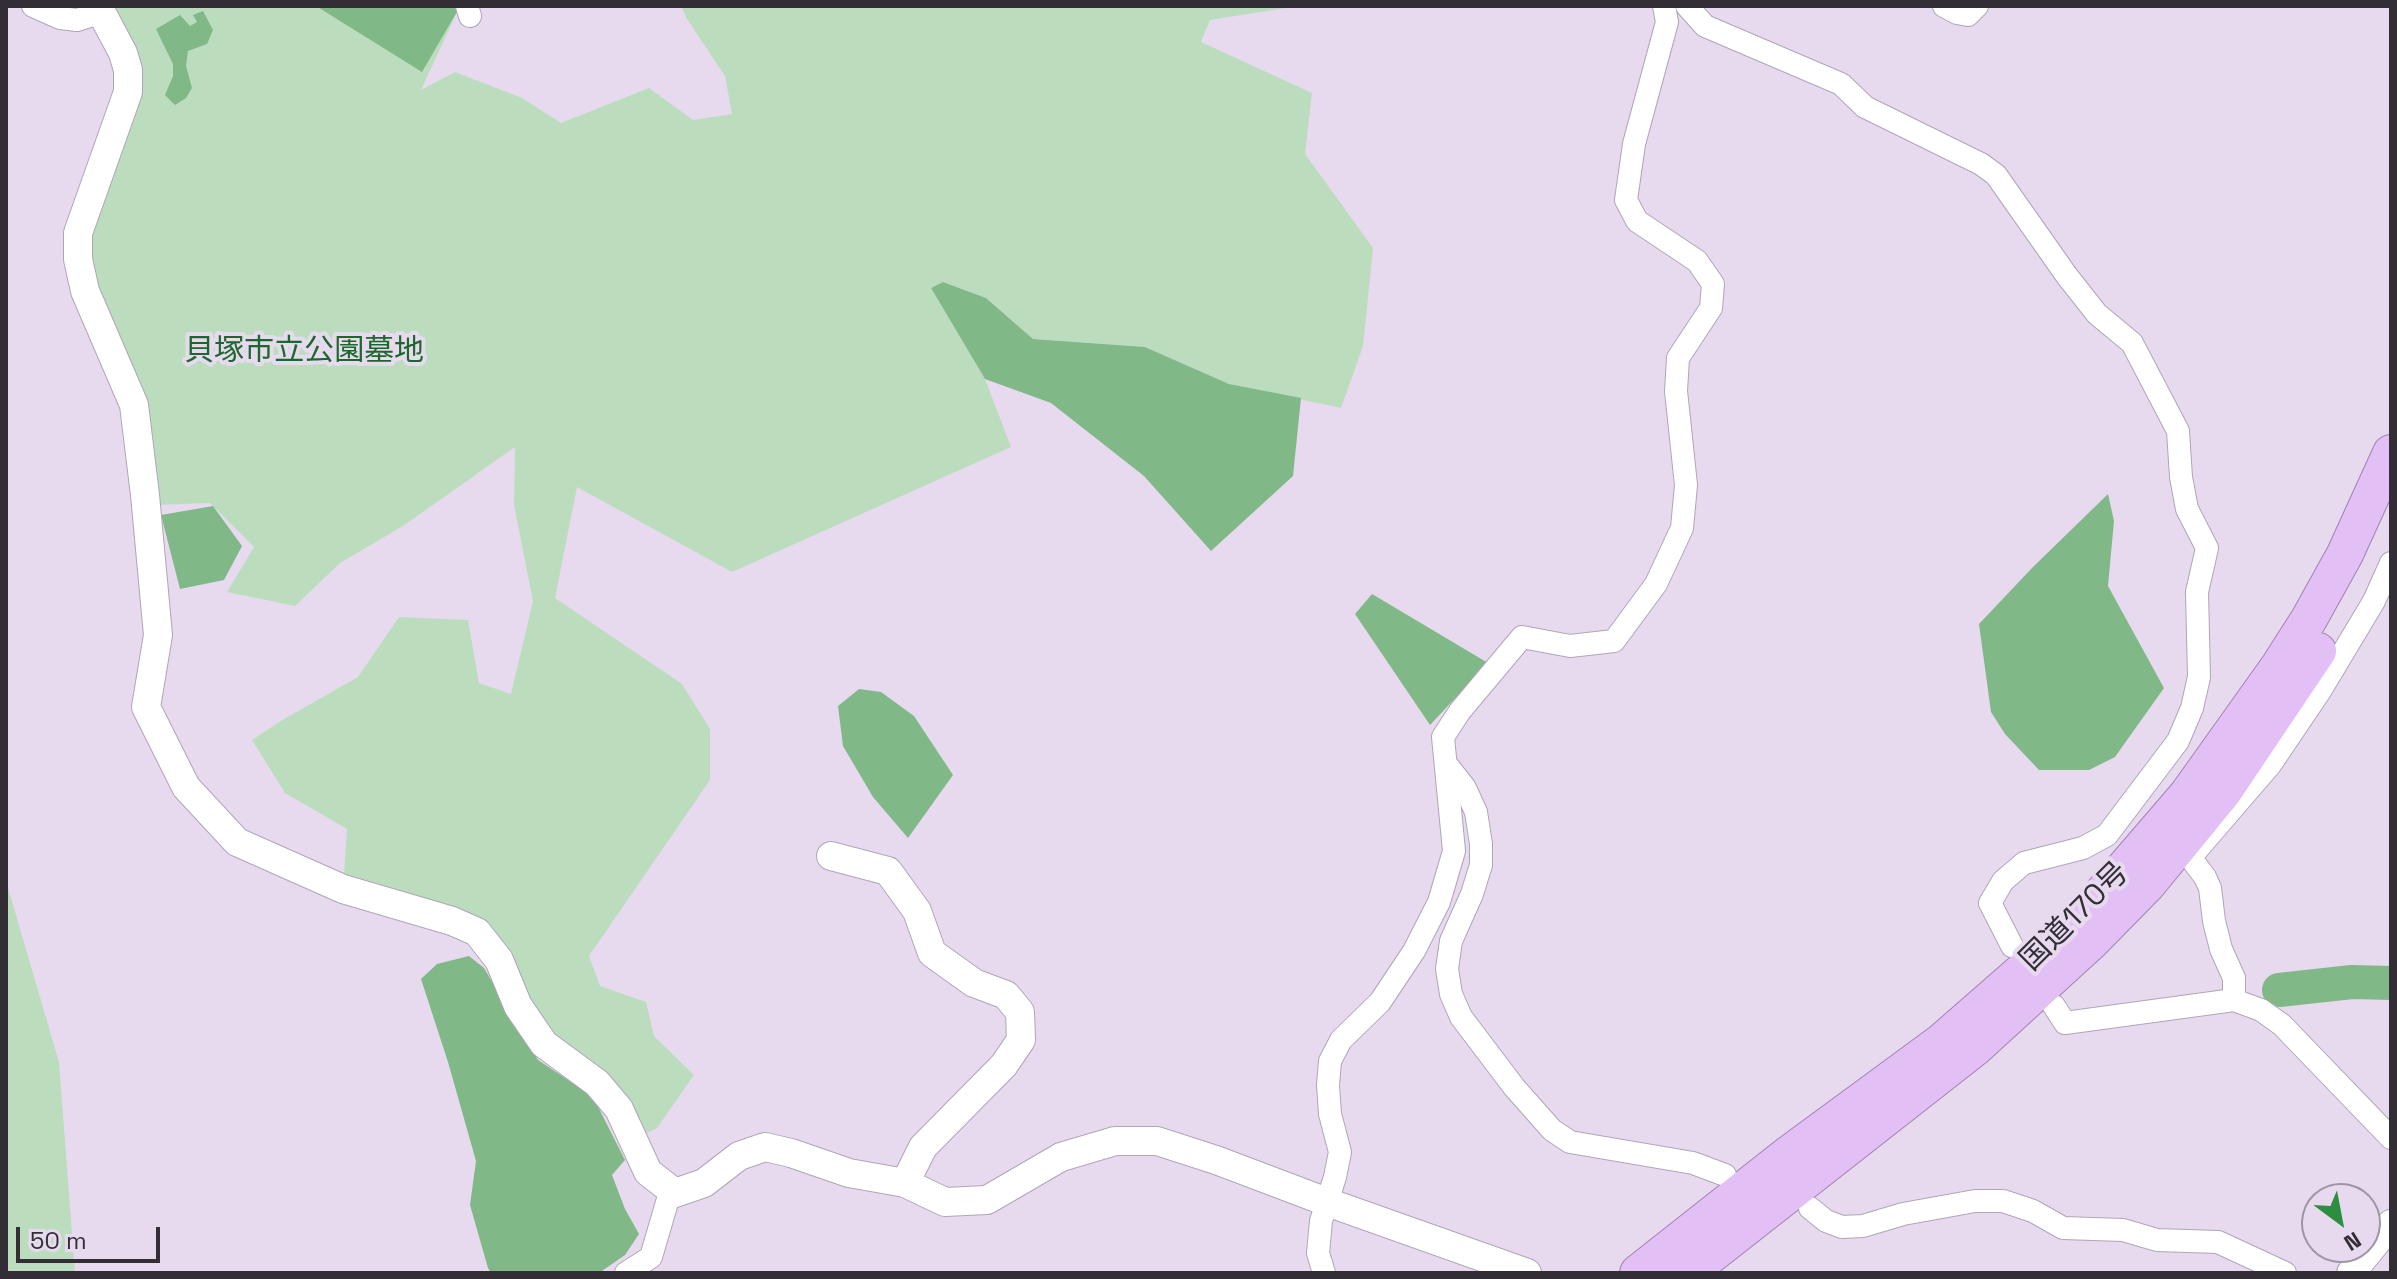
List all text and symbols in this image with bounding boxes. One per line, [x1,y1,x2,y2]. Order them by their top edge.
park label: 貝塚市立公園墓地 [184,334,424,370]
street label: 国道170号 [2013,855,2137,979]
north arrow [2301,1183,2381,1263]
scale bar [20,1211,164,1261]
text: 50 m [30,1225,87,1256]
text: N [2339,1226,2366,1257]

